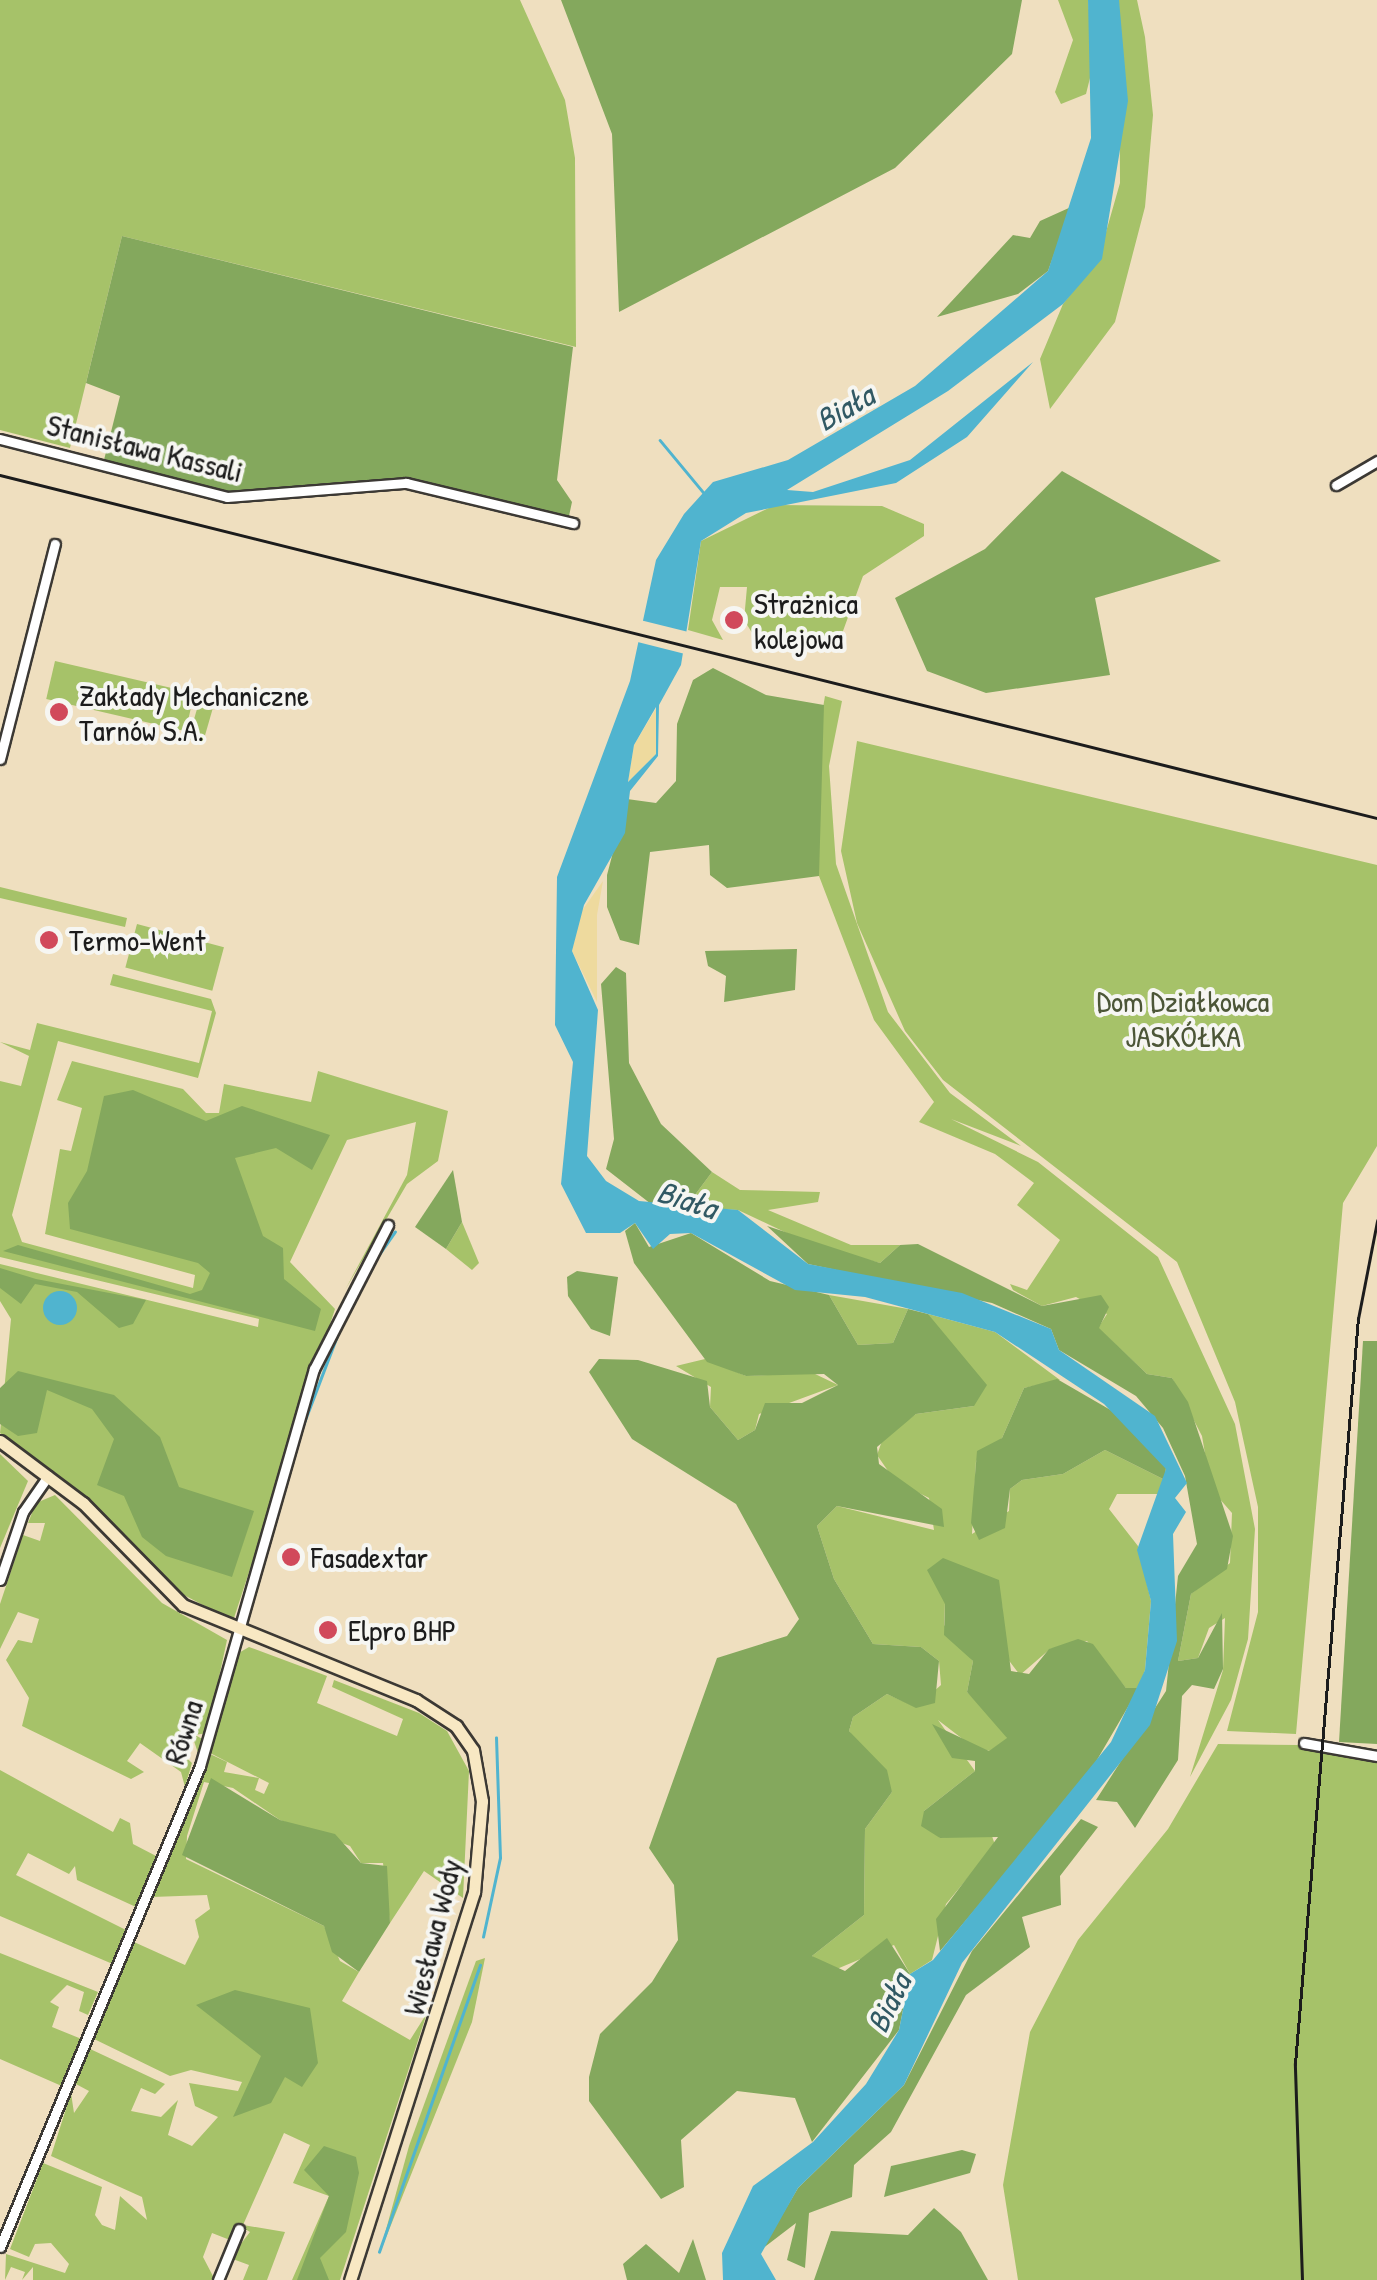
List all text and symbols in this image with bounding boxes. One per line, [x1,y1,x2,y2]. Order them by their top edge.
water label: Biała [809,376,881,440]
street label: Stanisława Kassali [43,406,247,490]
place label: Strażnica kolejowa [754,585,858,656]
marker: Strażnica kolejowa [723,609,745,631]
place label: Zakłady Mechaniczne Tarnów S.A. [79,677,309,748]
marker: Zakłady Mechaniczne Tarnów S.A. [48,701,70,723]
place label: Termo-Went [69,922,205,958]
marker: Termo-Went [38,929,60,951]
park label: Dom Działkowca JASKÓŁKA [1097,983,1269,1054]
water label: Biała [652,1172,722,1228]
place label: Fasadextar [311,1539,428,1575]
marker: Fasadextar [280,1546,302,1568]
place label: Elpro BHP [348,1612,456,1648]
marker: Elpro BHP [317,1619,339,1641]
street label: Równa [156,1696,210,1768]
street label: Wiesława Wody [395,1855,469,2019]
water label: Biała [858,1967,920,2039]

